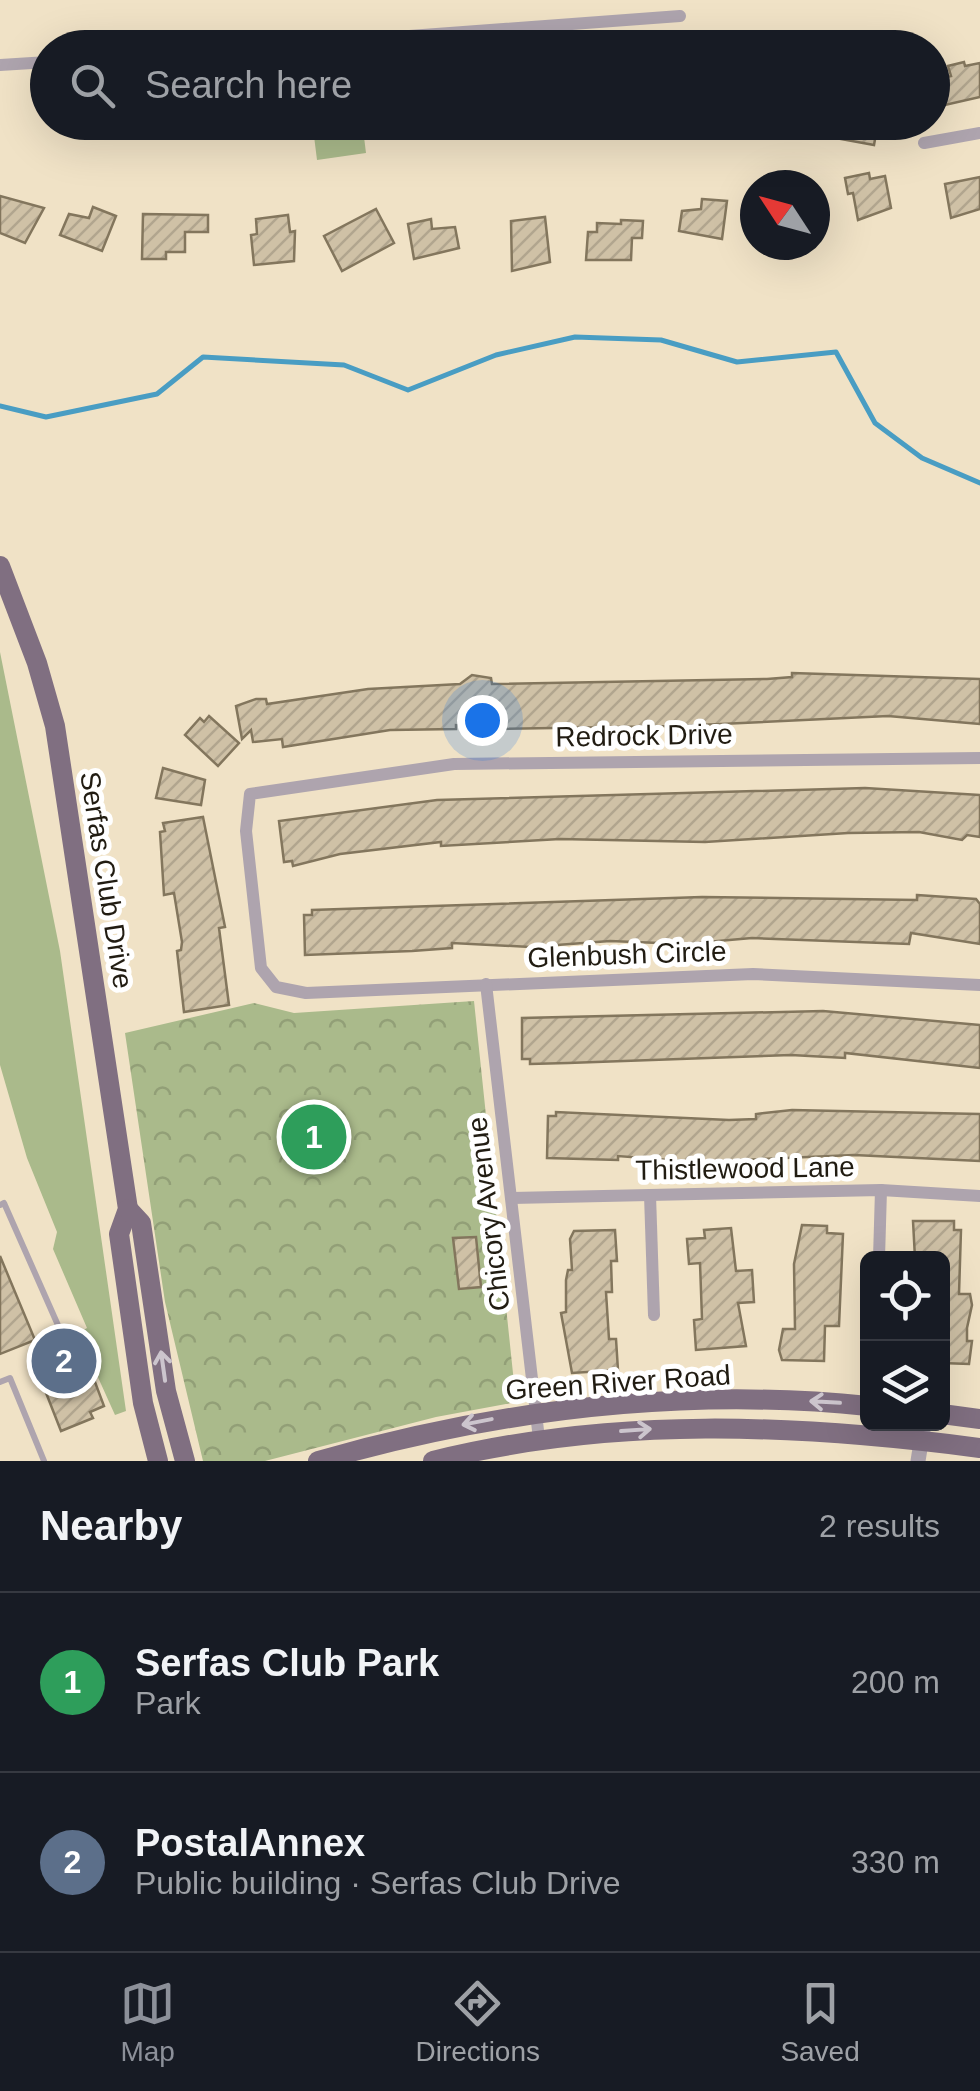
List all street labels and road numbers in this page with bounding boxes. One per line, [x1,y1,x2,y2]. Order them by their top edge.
street label: Redrock Drive [555,718,733,753]
street label: Serfas Club Drive [74,769,139,991]
street label: Glenbush Circle [527,936,727,973]
street label: Chicory Avenue [461,1115,516,1313]
street label: Thistlewood Lane [635,1151,855,1186]
street label: Green River Road [504,1359,732,1406]

